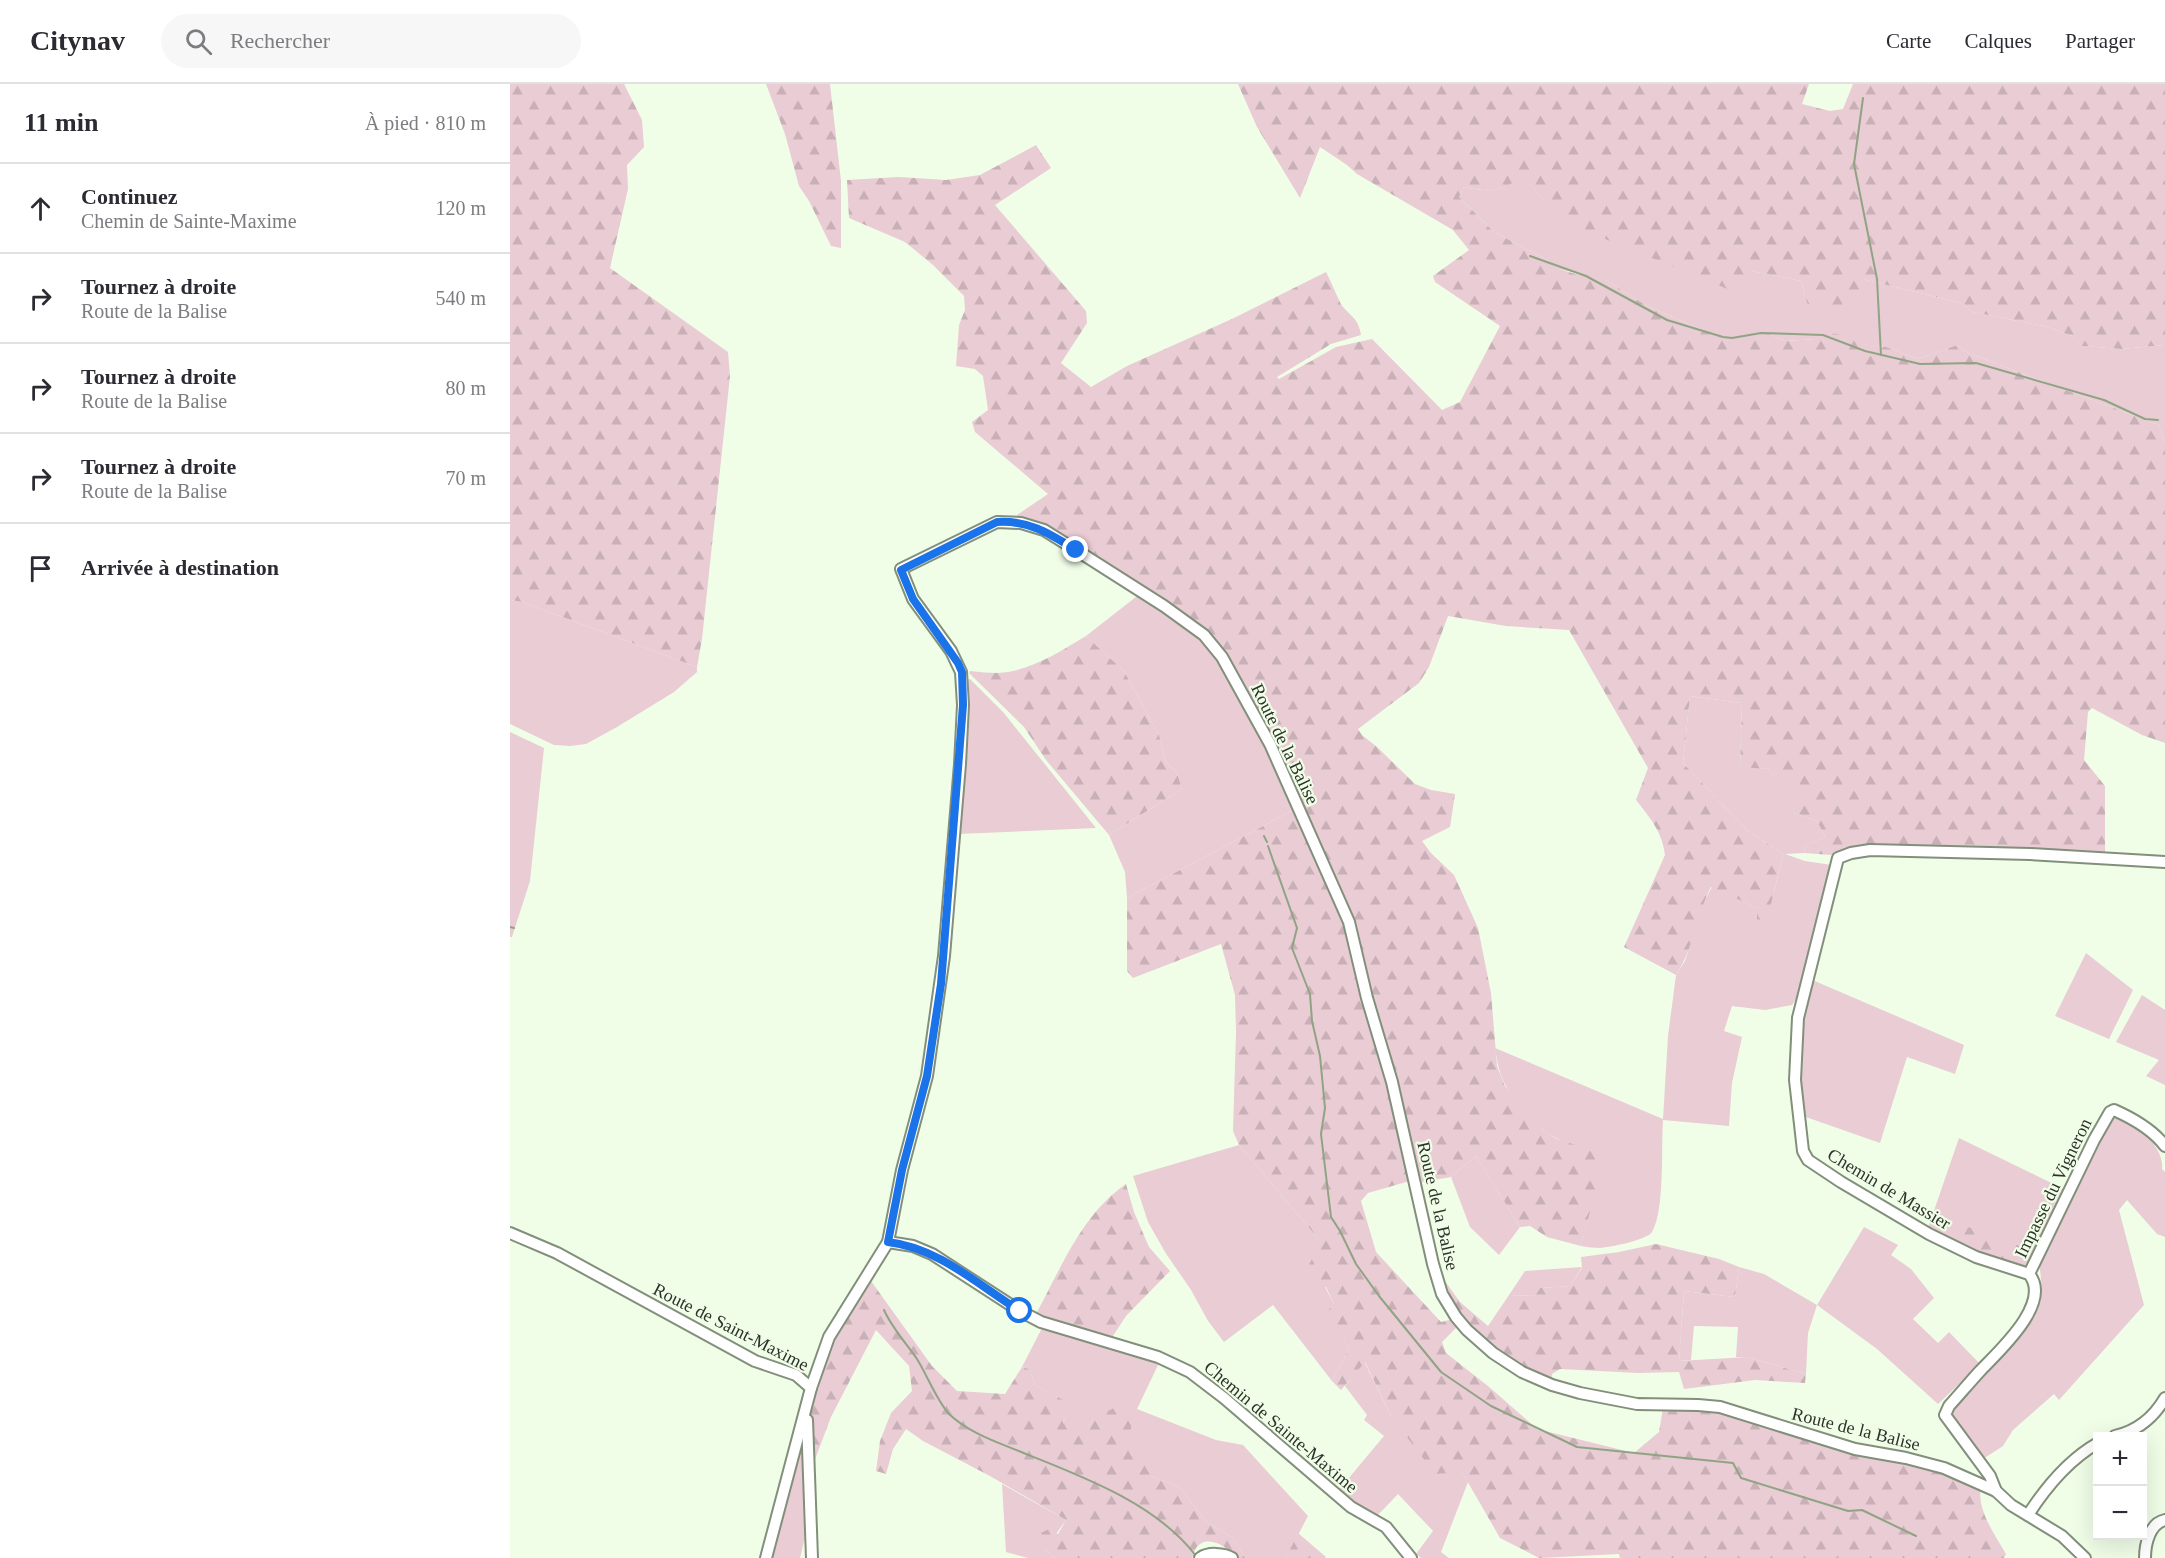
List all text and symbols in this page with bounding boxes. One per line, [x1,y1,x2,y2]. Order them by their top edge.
search box [161,14,581,68]
text: Citynav [30,25,125,56]
icon: search [182,25,215,58]
text: Rechercher [230,28,330,53]
text: Carte [1886,29,1931,53]
text: Calques [1964,29,2032,53]
text: Partager [2065,29,2135,53]
text: 11 min [24,108,98,137]
text: À pied · 810 m [365,112,486,134]
text: Continuez [81,184,178,209]
icon: ahead [24,192,57,225]
text: 120 m [435,197,486,219]
text: Chemin de Sainte-Maxime [81,210,297,232]
text: Tournez à droite [81,274,236,299]
icon: right [24,282,57,315]
text: 540 m [435,287,486,309]
text: Route de la Balise [81,300,227,322]
text: Tournez à droite [81,364,236,389]
icon: right [24,372,57,405]
text: 80 m [445,377,486,399]
text: Route de la Balise [81,390,227,412]
text: Tournez à droite [81,454,236,479]
icon: right [24,462,57,495]
text: 70 m [445,467,486,489]
text: Route de la Balise [81,480,227,502]
route end [1062,536,1088,562]
icon: arrive [24,552,57,585]
text: Arrivée à destination [81,555,279,580]
street label: Route de la Balise [1247,681,1323,807]
street label: Impasse du Vigneron [2011,1115,2095,1261]
street label: Route de la Balise [1413,1140,1463,1272]
street label: Chemin de Massier [1824,1144,1954,1234]
street label: Route de Saint-Maxime [650,1279,812,1375]
route start [1006,1297,1032,1323]
street label: Chemin de Sainte-Maxime [1200,1357,1362,1497]
street label: Route de la Balise [1790,1403,1922,1455]
map controls [2093,1432,2147,1540]
button: + [2093,1432,2147,1486]
button: − [2093,1486,2147,1540]

